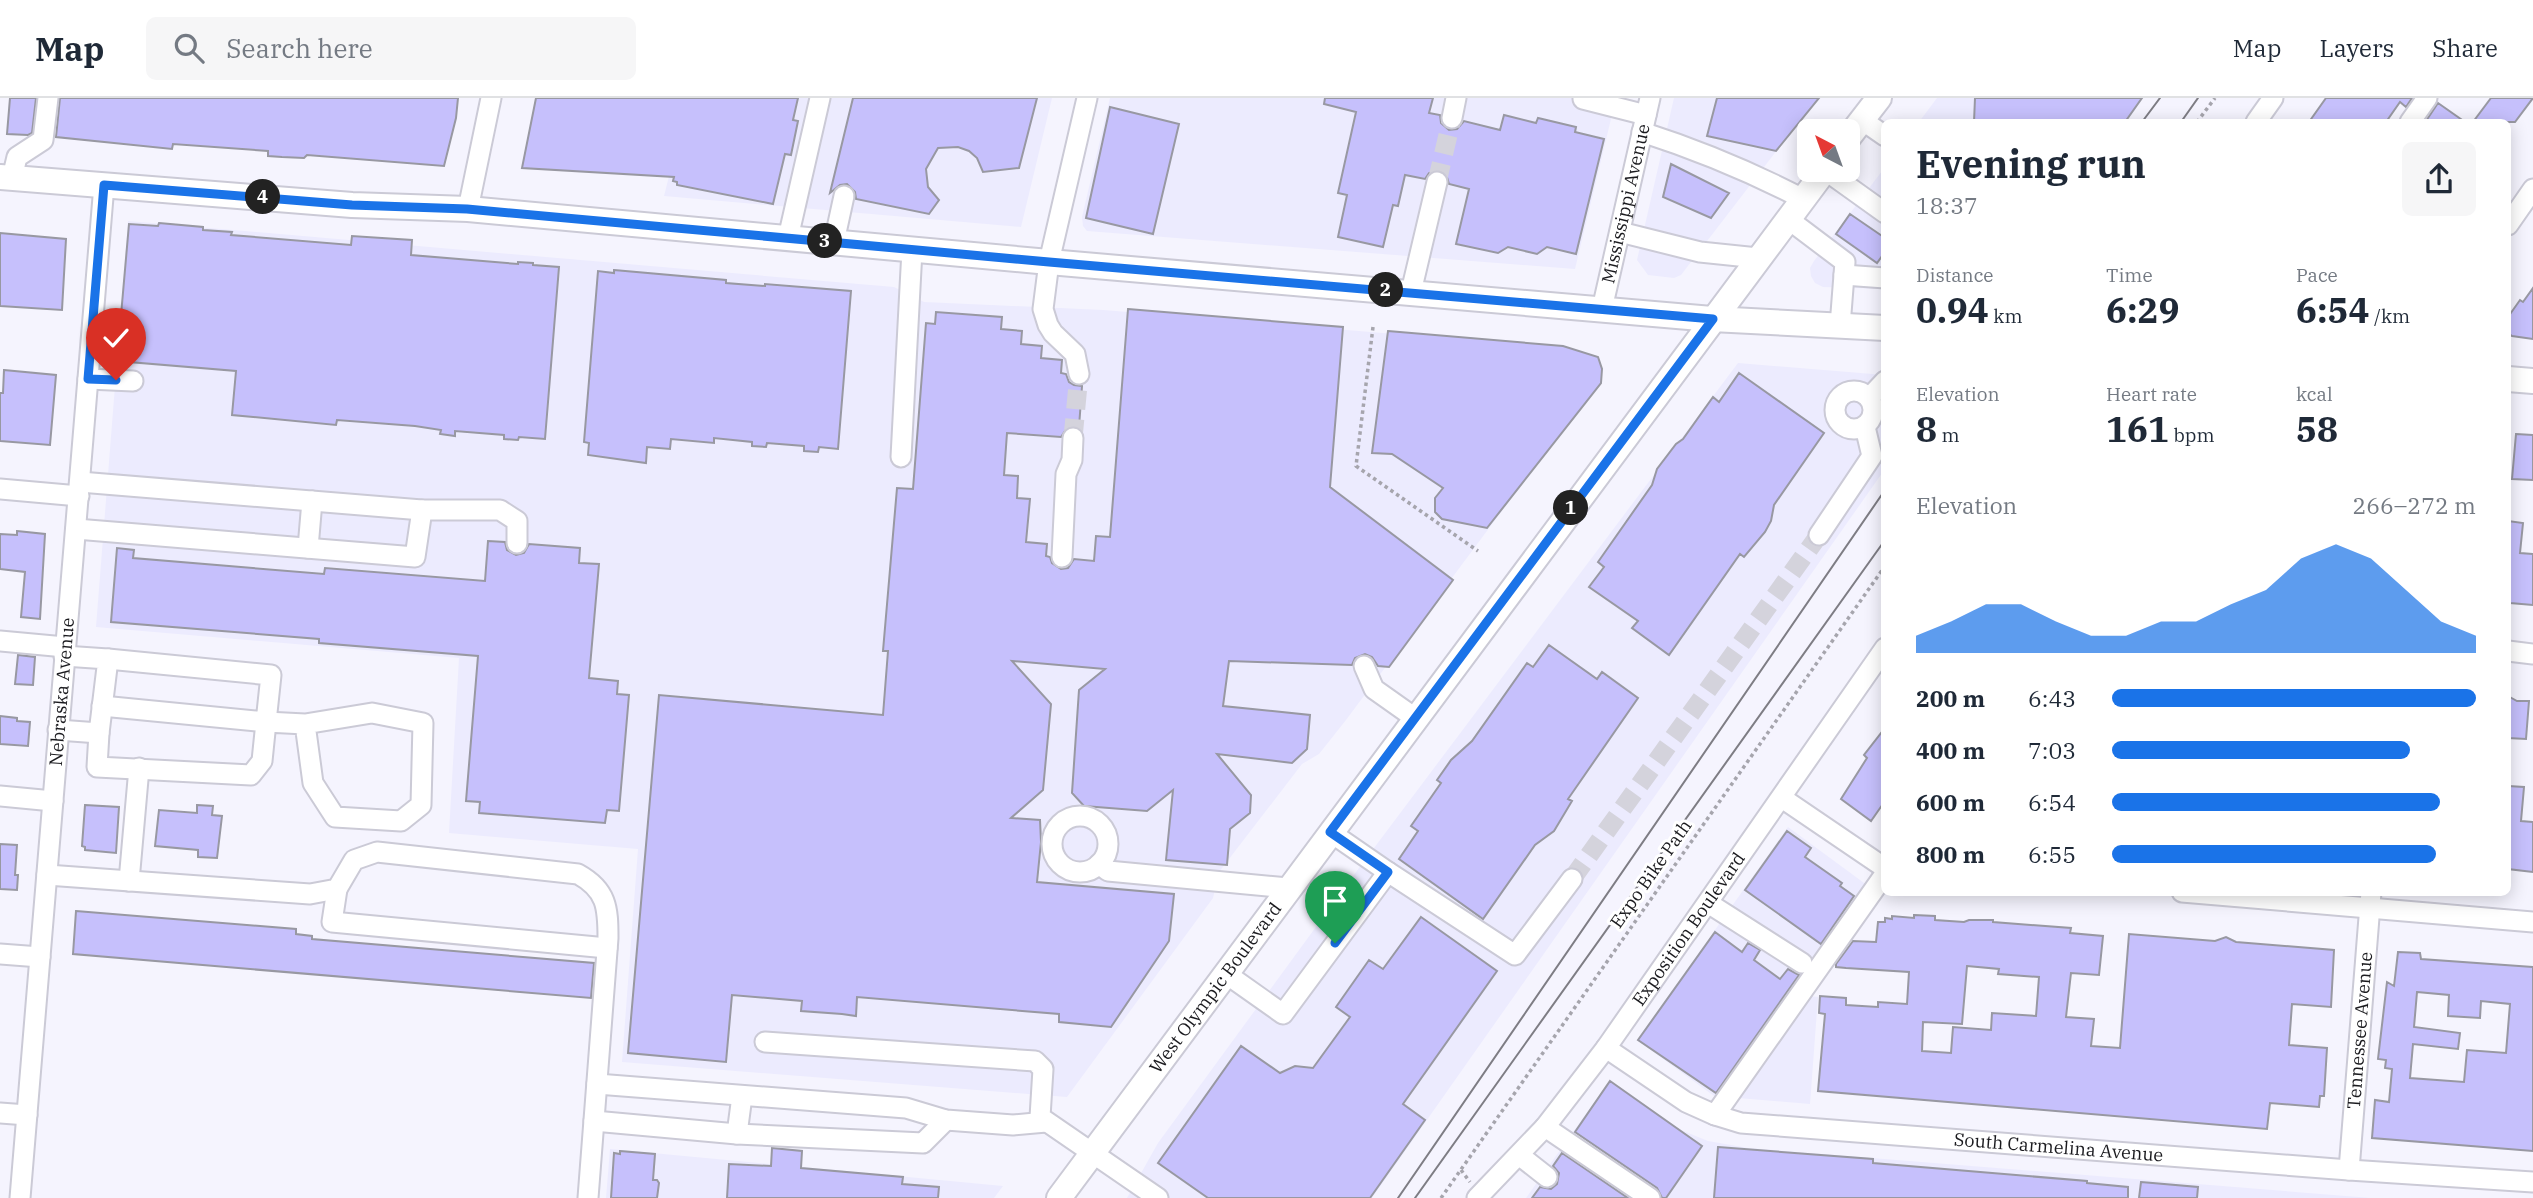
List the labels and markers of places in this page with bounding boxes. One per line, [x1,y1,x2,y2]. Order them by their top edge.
pin: 4 [246,180,280,214]
pin: 3 [808,223,842,258]
pin: 2 [1368,272,1404,308]
pin [86,308,146,380]
pin: 1 [1554,490,1588,526]
pin [1305,871,1365,943]

